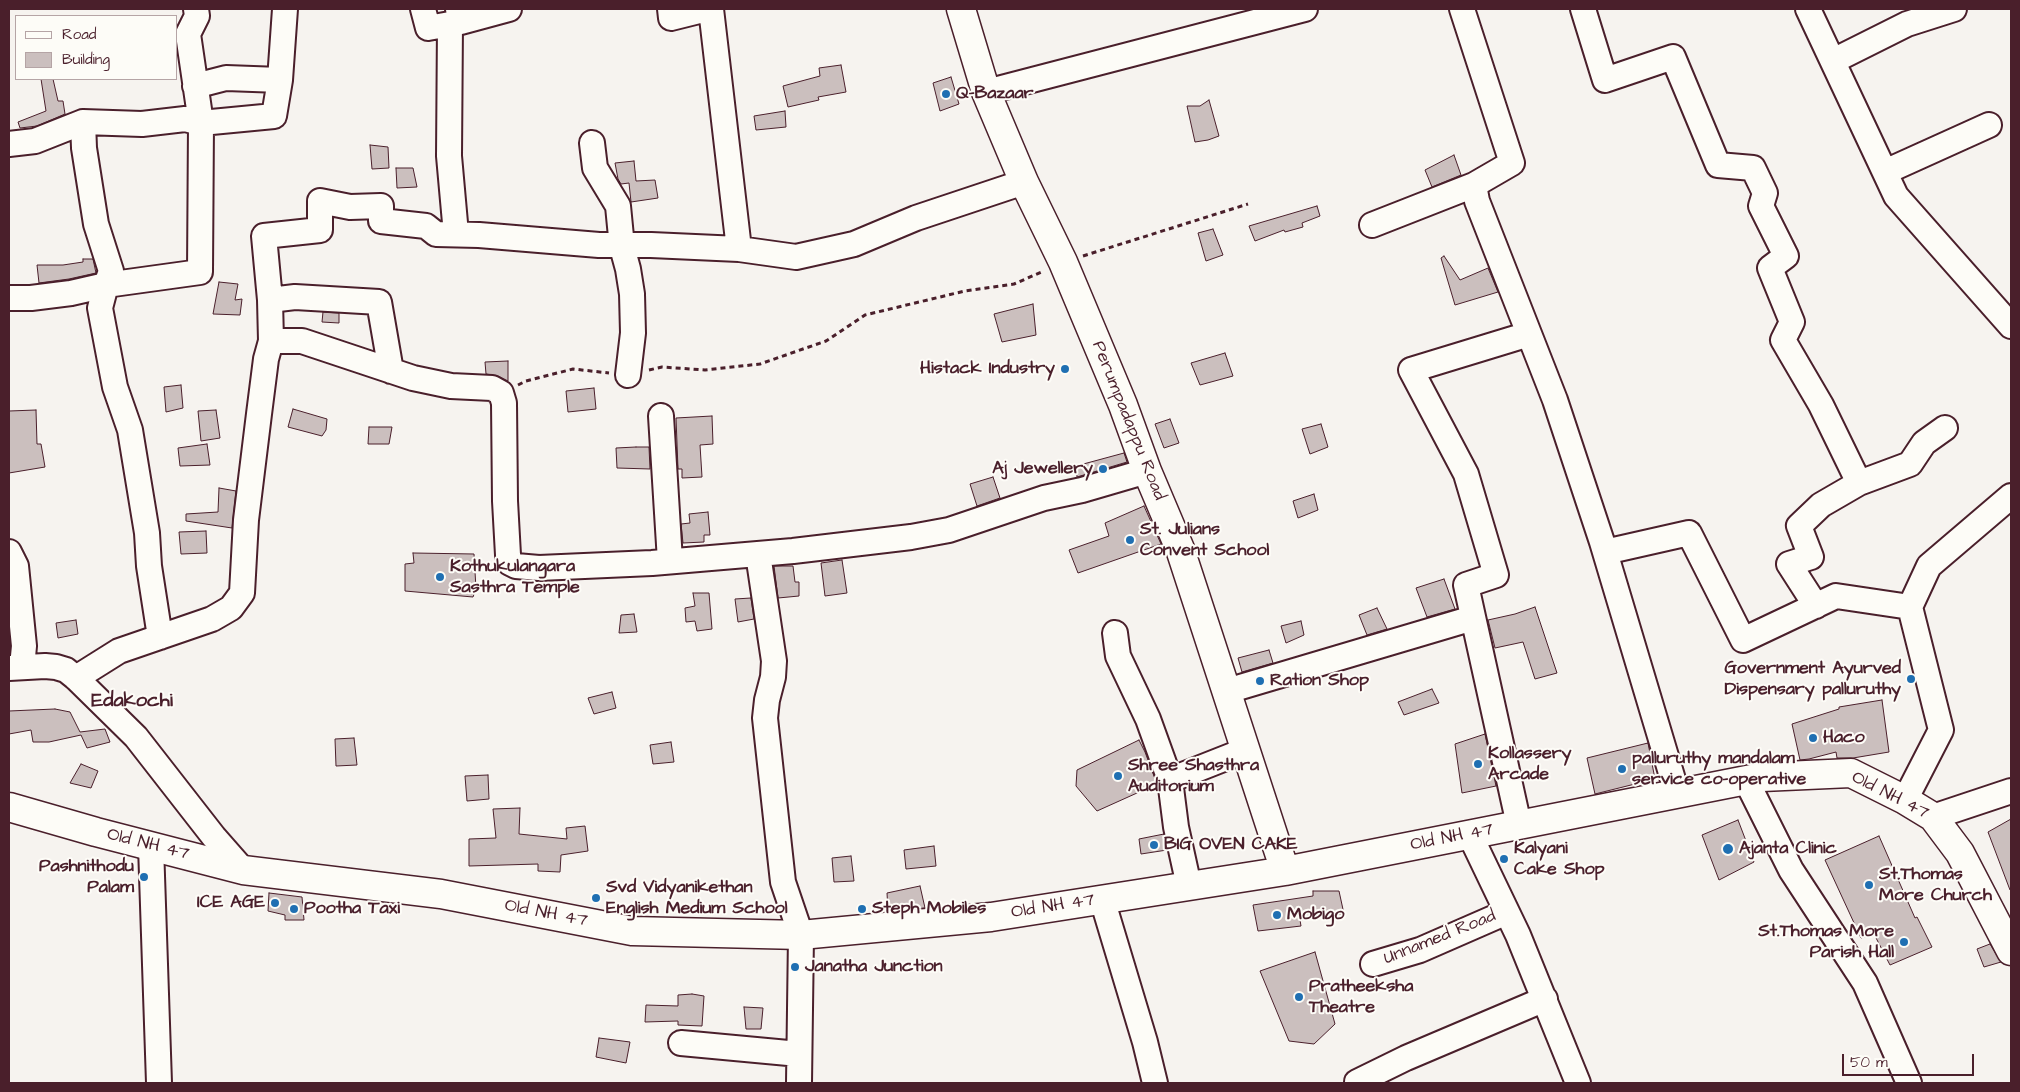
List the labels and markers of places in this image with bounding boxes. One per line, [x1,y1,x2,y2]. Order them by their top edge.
place label: Q-Bazaar [956,83,1034,105]
marker: Q-Bazaar [940,88,952,100]
place label: Histack Industry [920,358,1055,380]
marker: Histack Industry [1059,363,1071,375]
place label: Aj Jewellery [992,458,1093,480]
marker: Aj Jewellery [1097,463,1109,475]
place label: St. Julians Convent School [1140,519,1269,562]
marker: St. Julians Convent School [1124,534,1136,546]
place label: Kothukulangara Sasthra Temple [450,556,580,598]
marker: Kothukulangara Sasthra Temple [434,571,446,583]
place label: Government Ayurved Dispensary palluruthy [1724,658,1901,701]
place label: Ration Shop [1270,670,1369,692]
marker: Government Ayurved Dispensary palluruthy [1905,673,1917,685]
marker: Ration Shop [1254,675,1266,687]
place label: Haco [1823,727,1865,749]
marker: Haco [1807,732,1819,744]
place label: Kollassery Arcade [1488,743,1571,786]
place label: palluruthy mandalam service co-operative [1632,748,1806,791]
place label: Shree Shasthra Auditorium [1128,755,1259,798]
marker: Kollassery Arcade [1472,758,1484,770]
marker: palluruthy mandalam service co-operative [1616,763,1628,775]
marker: Shree Shasthra Auditorium [1112,770,1124,782]
place label: BIG OVEN CAKE [1164,834,1298,856]
place label: Kalyani Cake Shop [1514,838,1605,881]
place label: Ajanta Clinic [1739,838,1837,860]
marker: BIG OVEN CAKE [1148,839,1160,851]
marker: Ajanta Clinic [1721,842,1735,856]
marker: Kalyani Cake Shop [1498,853,1510,865]
place label: Pashnithodu Palam [39,856,134,899]
place label: St.Thomas More Church [1879,864,1992,906]
marker: Pashnithodu Palam [138,871,150,883]
place label: Svd Vidyanikethan English Medium School [606,877,788,920]
marker: St.Thomas More Church [1863,879,1875,891]
place label: ICE AGE [197,892,265,914]
marker: Svd Vidyanikethan English Medium School [590,892,602,904]
marker: ICE AGE [269,897,281,909]
place label: Pootha Taxi [304,898,400,920]
place label: Steph Mobiles [872,898,986,920]
marker: Pootha Taxi [288,903,300,915]
marker: Steph Mobiles [856,903,868,915]
place label: Mobigo [1287,904,1344,926]
marker: Mobigo [1271,909,1283,921]
place label: St.Thomas More Parish Hall [1758,921,1894,964]
marker: St.Thomas More Parish Hall [1898,936,1910,948]
place label: Janatha Junction [805,956,943,978]
marker: Janatha Junction [789,961,801,973]
place label: Pratheeksha Theatre [1309,976,1413,1019]
marker: Pratheeksha Theatre [1293,991,1305,1003]

